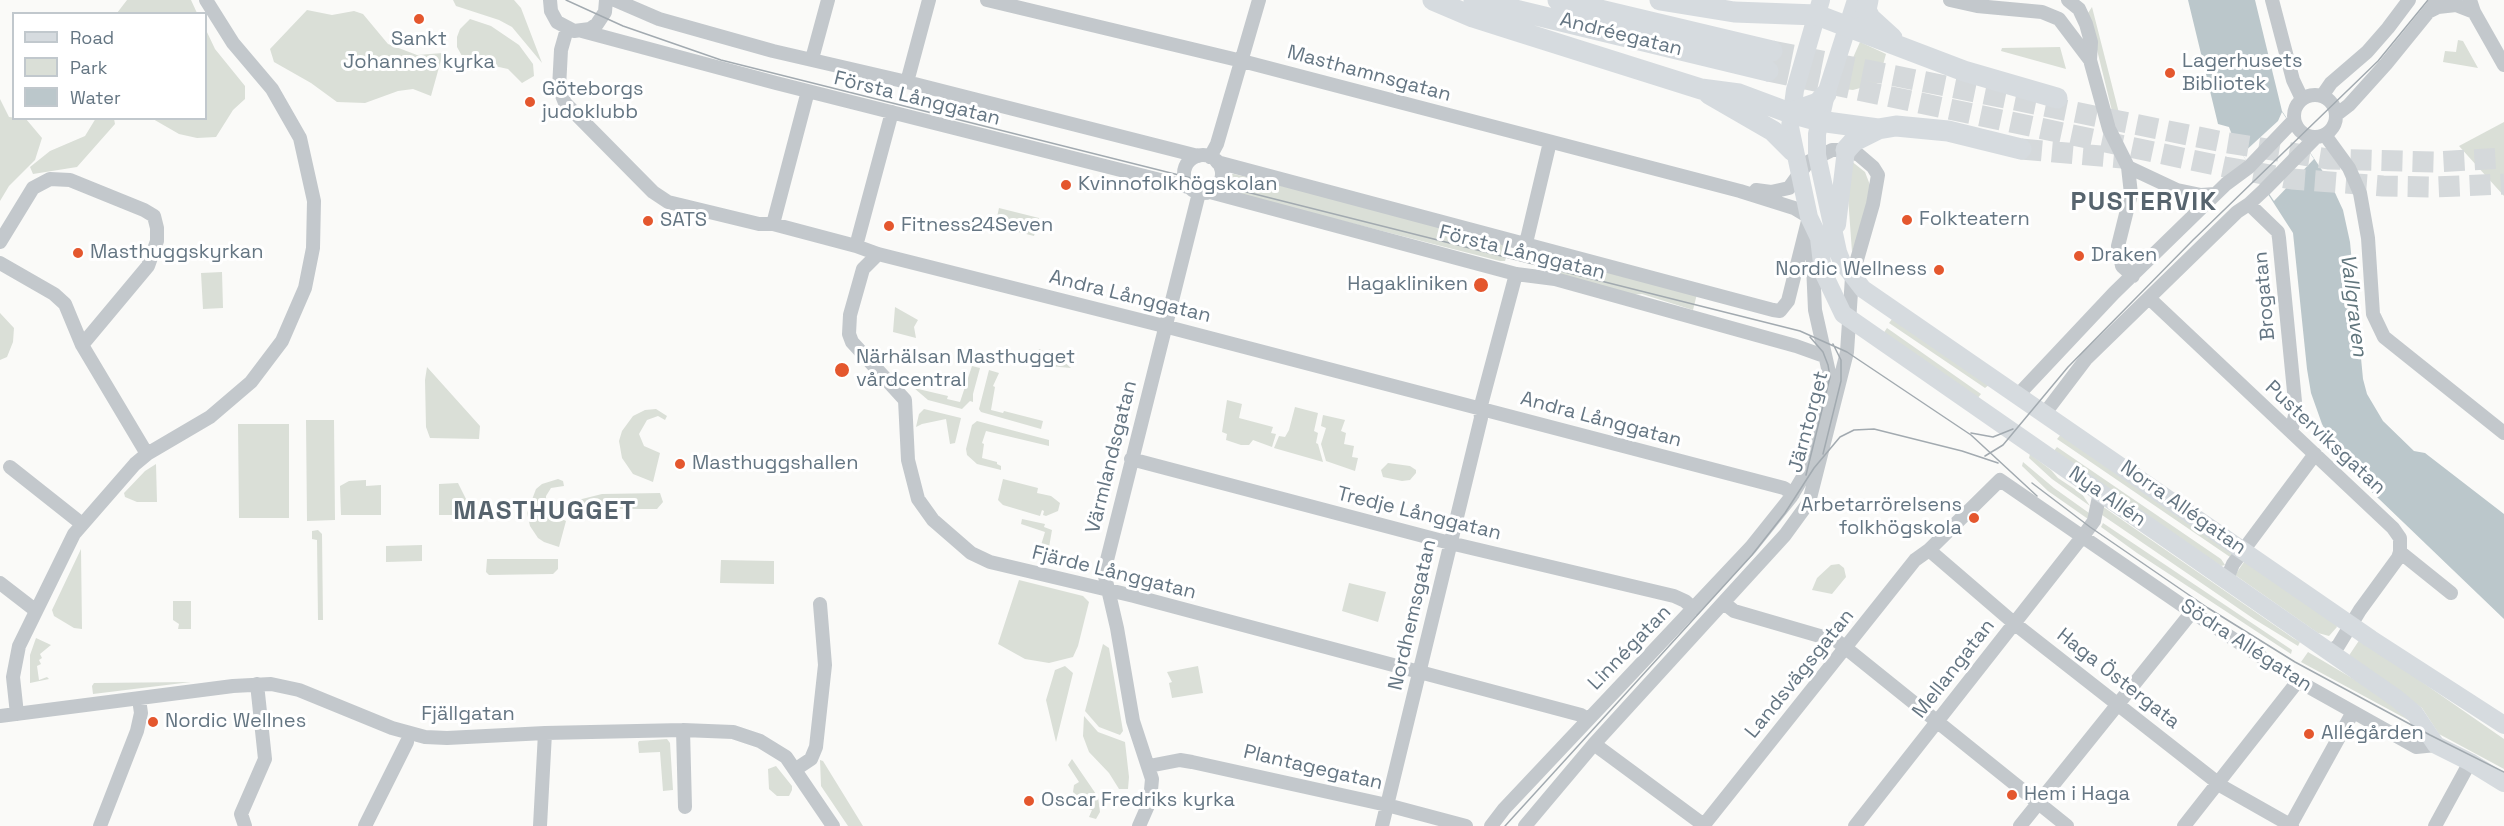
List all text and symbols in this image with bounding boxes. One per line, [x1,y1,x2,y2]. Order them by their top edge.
street label: Andréegatan [1557,8,1685,62]
legend [12,12,207,120]
marker: Sankt Johannes kyrka [412,12,426,26]
text: Road [70,26,114,49]
place label: Sankt Johannes kyrka [343,28,495,75]
street label: Masthamnsgatan [1284,41,1454,107]
place label: Lagerhusets Bibliotek [2182,50,2302,97]
text: Park [70,56,107,79]
marker: Lagerhusets Bibliotek [2163,66,2177,80]
street label: Första Långgatan [831,67,1003,131]
place label: Göteborgs judoklubb [542,78,644,125]
text: Water [70,86,121,109]
marker: Göteborgs judoklubb [523,95,537,109]
place label: Kvinnofolkhögskolan [1078,173,1277,197]
marker: Kvinnofolkhögskolan [1059,178,1073,192]
district label: PUSTERVIK [2071,187,2217,219]
place label: Folkteatern [1919,208,2030,232]
place label: SATS [660,209,707,233]
marker: Folkteatern [1900,213,1914,227]
marker: SATS [641,214,655,228]
place label: Fitness24Seven [901,214,1053,238]
marker: Fitness24Seven [882,219,896,233]
street label: Första Långgatan [1436,221,1608,285]
place label: Masthuggskyrkan [90,241,264,265]
place label: Draken [2091,244,2157,268]
marker: Masthuggskyrkan [71,246,85,260]
marker: Draken [2072,249,2086,263]
street label: Brogatan [2249,250,2281,342]
water label: Vallgraven [2334,252,2372,358]
place label: Nordic Wellness [1775,258,1927,282]
marker: Nordic Wellness [1932,263,1946,277]
street label: Andra Långgatan [1047,265,1213,329]
place label: Hagakliniken [1347,273,1468,297]
marker: Hagakliniken [1472,276,1490,294]
place label: Närhälsan Masthugget vårdcentral [856,346,1075,393]
marker: Närhälsan Masthugget vårdcentral [833,361,851,379]
street label: Järntorget [1784,369,1834,475]
street label: Pusterviksgatan [2260,376,2390,500]
street label: Värmlandsgatan [1081,378,1143,536]
street label: Andra Långgatan [1518,387,1684,453]
place label: Masthuggshallen [692,452,858,476]
street label: Norra Allégatan [2116,456,2250,560]
marker: Masthuggshallen [673,457,687,471]
street label: Nya Allén [2064,462,2150,532]
street label: Tredje Långgatan [1334,482,1504,546]
place label: Arbetarrörelsens folkhögskola [1801,494,1962,541]
district label: MASTHUGGET [453,496,637,528]
marker: Arbetarrörelsens folkhögskola [1967,511,1981,525]
street label: Nordhemsgatan [1384,537,1442,693]
street label: Fjärde Långgatan [1029,541,1199,605]
street label: Södra Allégatan [2176,594,2316,698]
street label: Linnégatan [1584,601,1676,695]
street label: Landsvägsgatan [1741,605,1859,743]
street label: Mellangatan [1908,615,2000,723]
street label: Haga Östergata [2052,623,2184,735]
street label: Fjällgatan [421,703,515,727]
place label: Nordic Wellnes [165,710,306,734]
marker: Nordic Wellnes [146,715,160,729]
place label: Allégården [2321,722,2424,746]
marker: Allégården [2302,727,2316,741]
street label: Plantagegatan [1241,740,1385,796]
place label: Hem i Haga [2024,783,2130,807]
marker: Hem i Haga [2005,788,2019,802]
place label: Oscar Fredriks kyrka [1041,789,1235,813]
marker: Oscar Fredriks kyrka [1022,794,1036,808]

